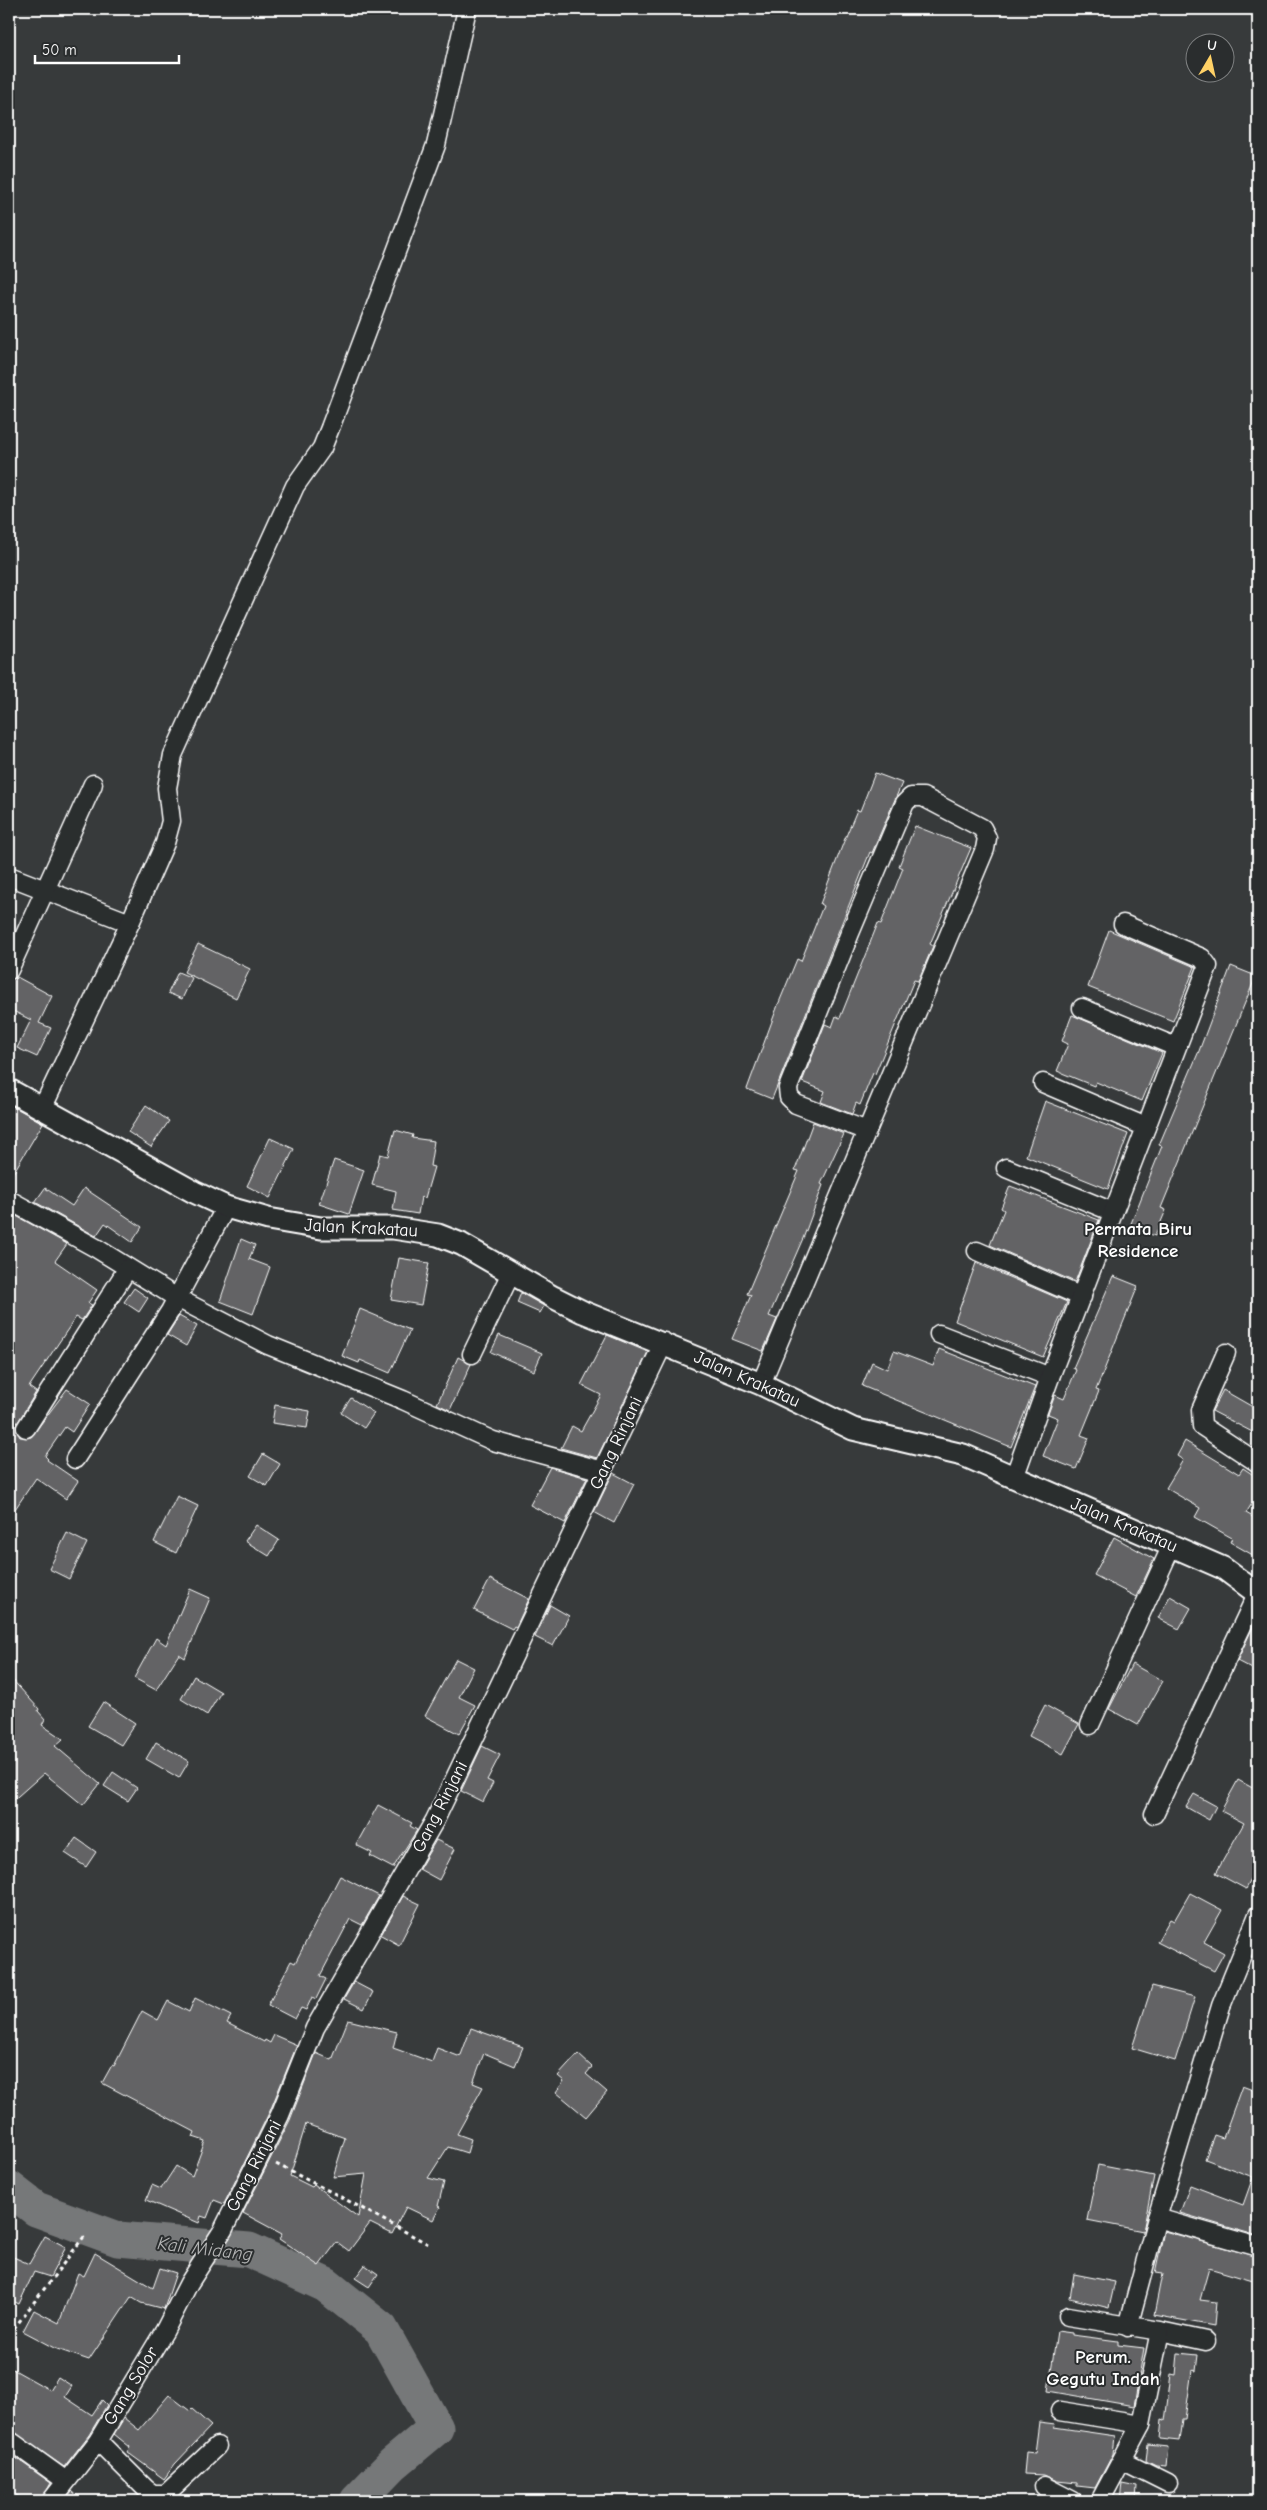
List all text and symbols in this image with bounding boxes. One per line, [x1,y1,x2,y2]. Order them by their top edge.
scale bar [35,32,179,64]
north arrow [1184,32,1234,82]
text: U [1206,37,1218,55]
text: 50 m [42,41,77,59]
street label: Jalan Krakatau [304,1215,418,1241]
district label: Permata Biru Residence [1084,1218,1192,1262]
street label: Jalan Krakatau [691,1346,803,1412]
street label: Gang Rinjani [585,1393,647,1493]
street label: Jalan Krakatau [1068,1493,1180,1557]
street label: Gang Rinjani [408,1758,472,1856]
street label: Gang Rinjani [222,2117,286,2215]
water label: Kali Midang [156,2232,254,2266]
street label: Gang Solor [99,2342,163,2429]
district label: Perum. Gegutu Indah [1046,2346,1160,2390]

